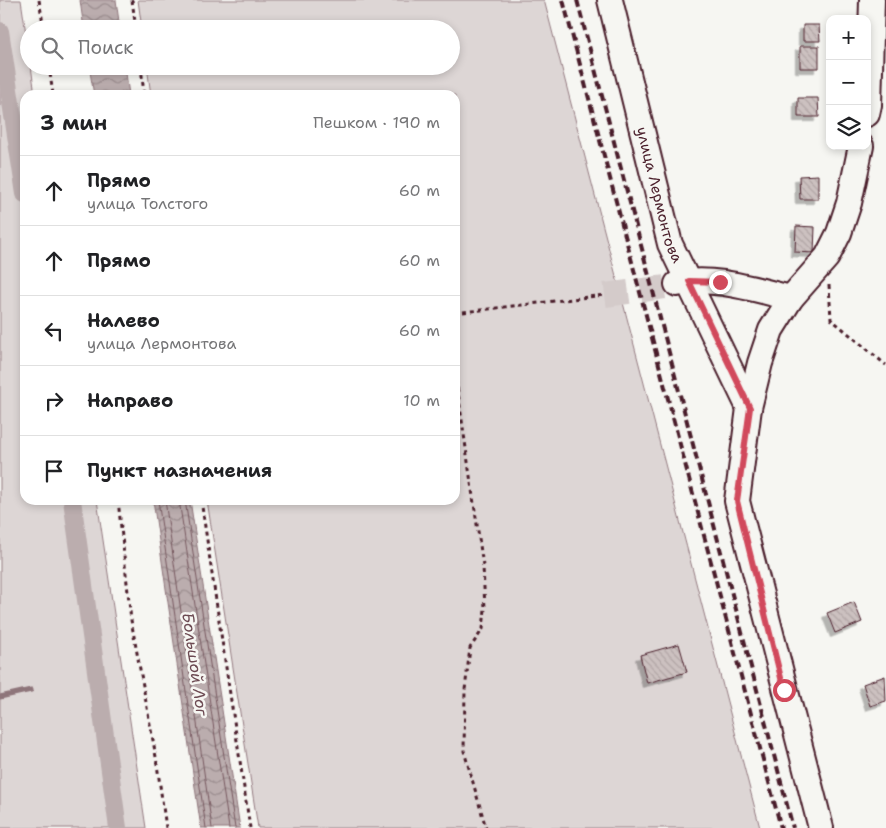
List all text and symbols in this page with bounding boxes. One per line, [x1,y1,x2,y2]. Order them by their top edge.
map controls [826,15,871,150]
button: + [826,15,871,60]
search box [20,20,460,75]
icon: search [38,34,66,62]
text: Поиск [78,35,133,60]
button: − [826,60,871,105]
button: layers [826,105,871,150]
text: 3 мин [40,109,107,137]
text: Пешком · 190 m [313,112,440,133]
street label: улица Лермонтова [632,125,688,267]
text: Прямо [87,168,151,193]
icon: ahead [40,177,68,205]
text: 60 m [399,180,440,201]
text: улица Толстого [87,193,208,214]
icon: ahead [40,247,68,275]
text: Прямо [87,248,151,273]
text: 60 m [399,250,440,271]
route end [709,271,732,294]
text: Налево [87,308,160,333]
icon: left [40,317,68,345]
text: 60 m [399,320,440,341]
text: улица Лермонтова [87,333,236,354]
icon: right [40,387,68,415]
text: Направо [87,388,173,413]
text: 10 m [403,390,440,411]
icon: arrive [40,457,68,485]
text: Пункт назначения [87,458,272,483]
water label: Большой Лог [177,611,213,718]
route start [773,679,796,702]

